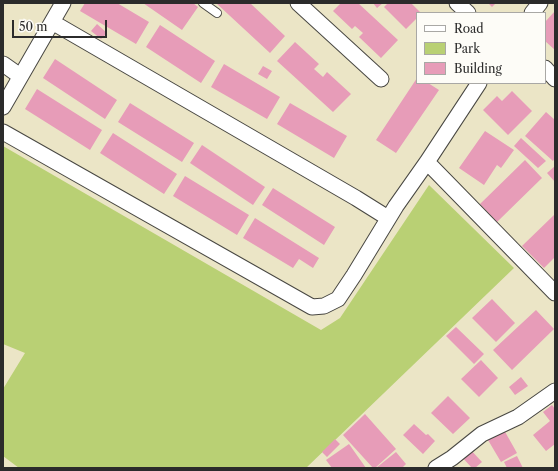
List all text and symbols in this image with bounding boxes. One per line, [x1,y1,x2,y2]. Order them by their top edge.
scale bar [14,12,109,38]
legend [416,12,546,84]
text: 50 m [19,19,48,34]
text: Road [454,21,484,36]
text: Park [454,41,480,56]
text: Building [454,61,502,76]

